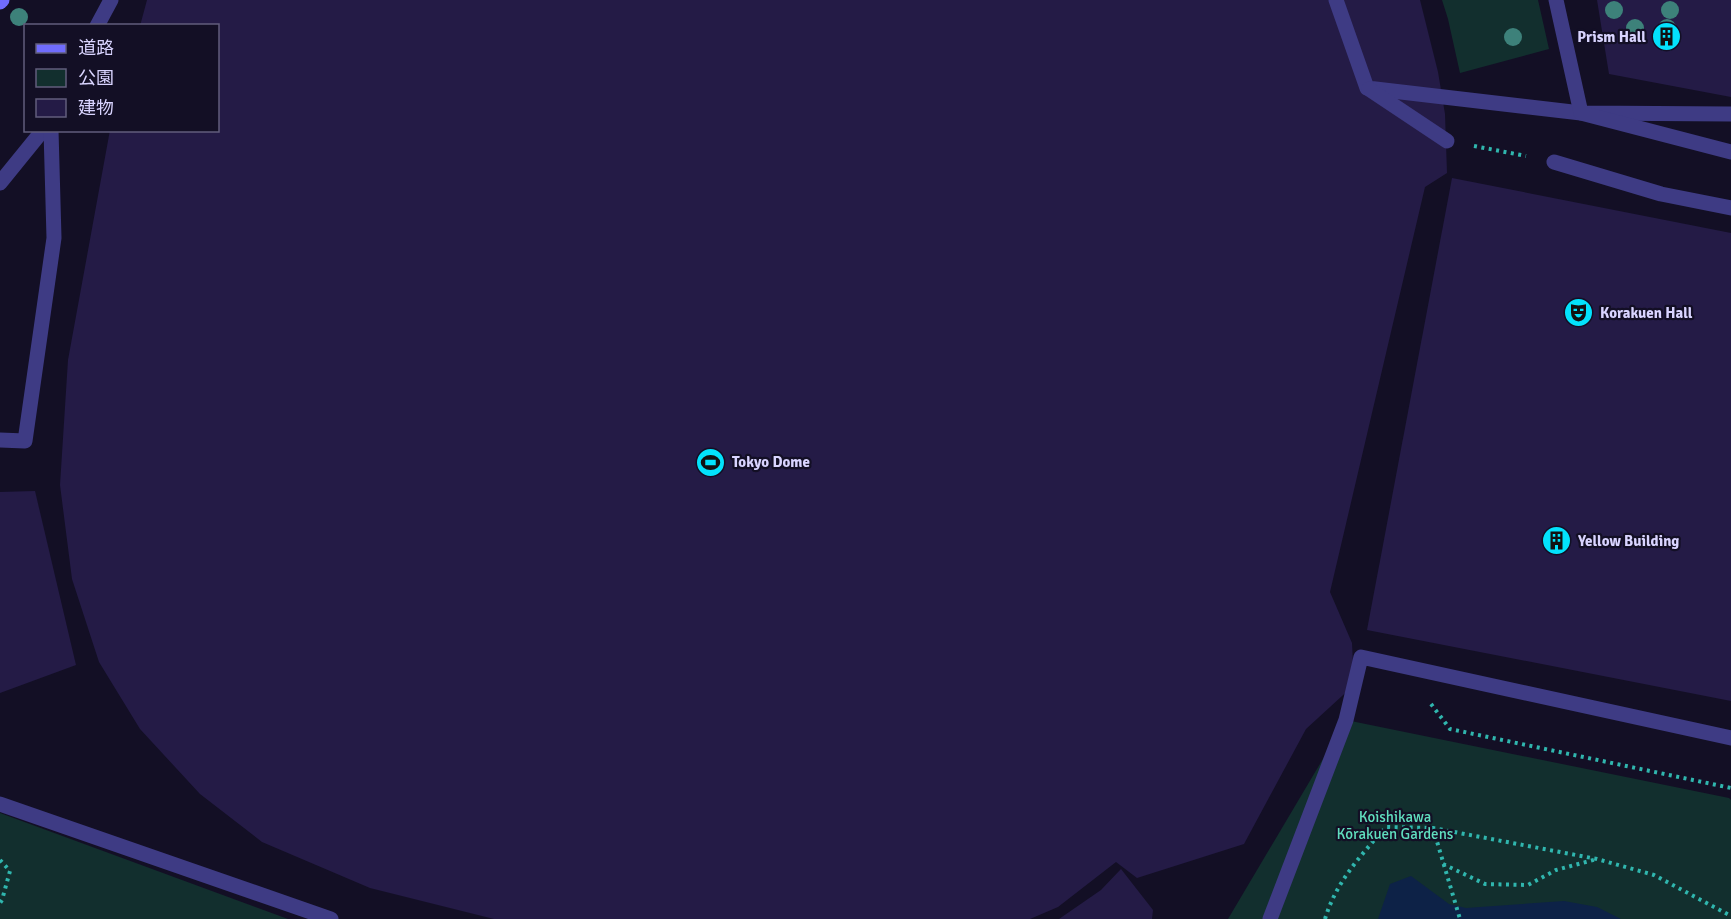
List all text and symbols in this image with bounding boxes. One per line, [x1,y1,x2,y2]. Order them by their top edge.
building icon: Prism Hall [1651,21,1683,53]
legend [24,24,219,132]
place label: Prism Hall [1577,28,1646,46]
text: 道路 [78,37,114,59]
text: 公園 [78,67,114,89]
text: 建物 [78,97,114,119]
theatre icon: Korakuen Hall [1563,297,1595,329]
place label: Korakuen Hall [1600,304,1693,322]
sports icon: Tokyo Dome [695,446,727,478]
place label: Tokyo Dome [732,453,810,471]
building icon: Yellow Building [1541,525,1573,557]
place label: Yellow Building [1577,532,1679,550]
park label: Koishikawa Kōrakuen Gardens [1337,808,1454,843]

